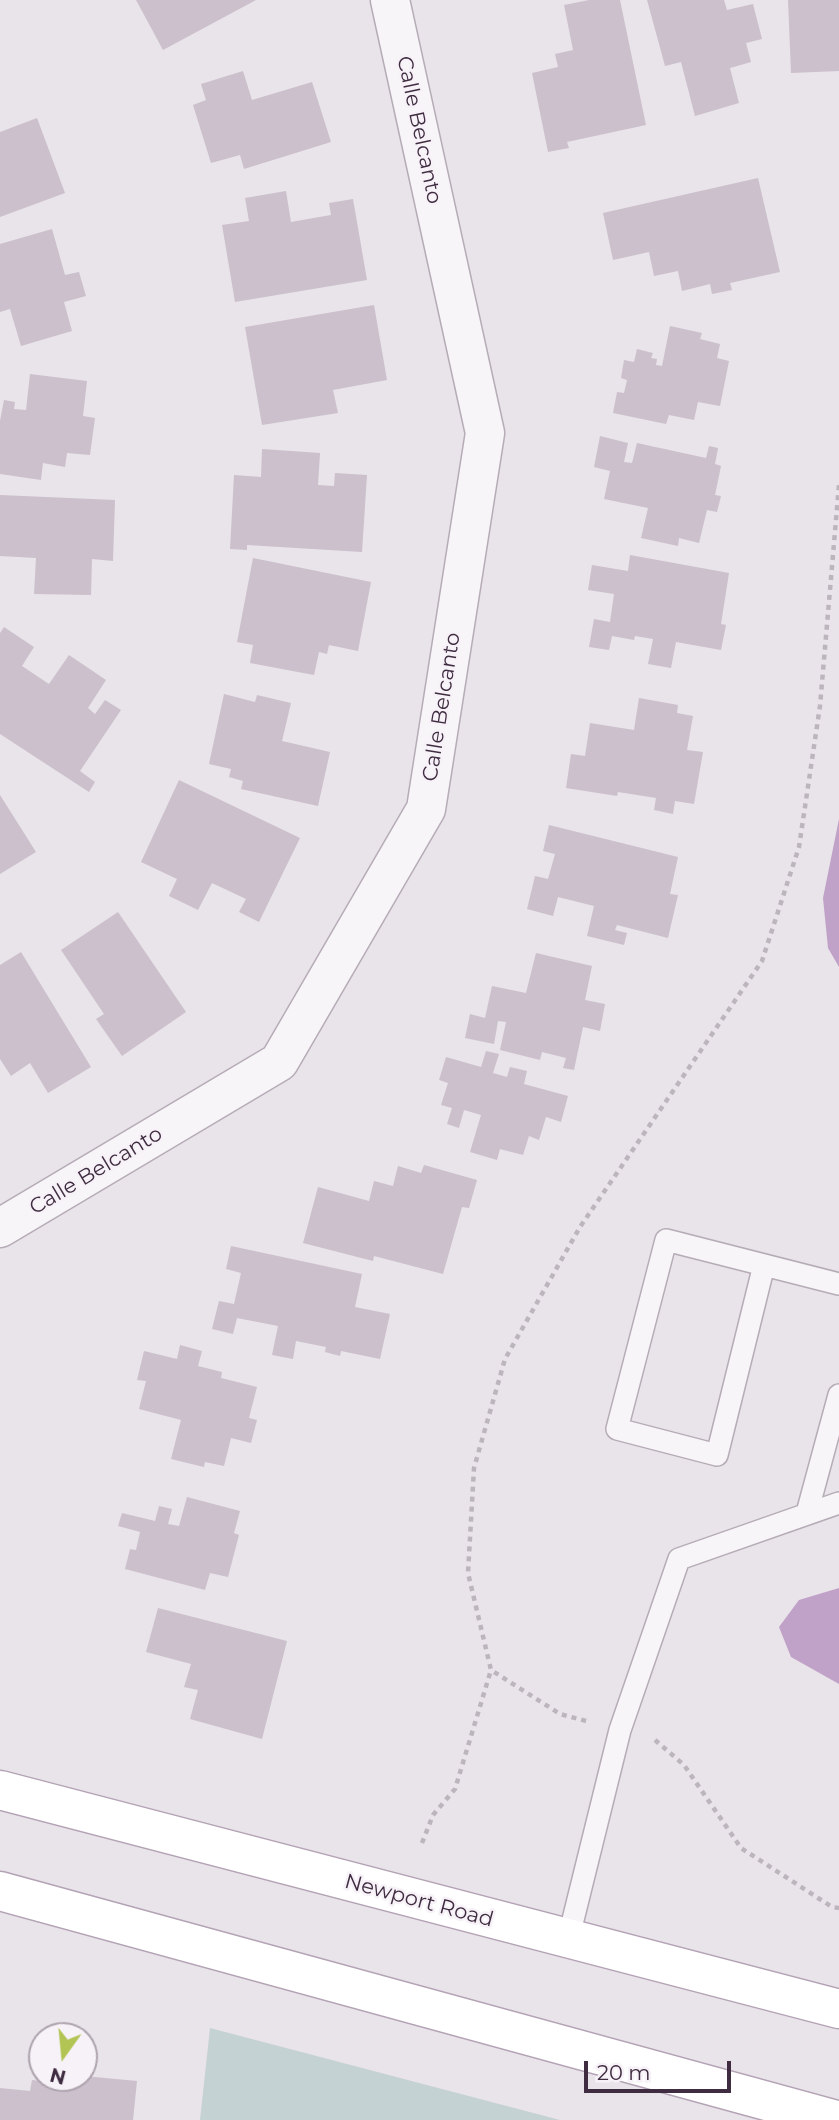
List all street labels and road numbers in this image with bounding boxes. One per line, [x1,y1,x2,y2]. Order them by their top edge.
street label: Calle Belcanto [391,54,447,206]
street label: Calle Belcanto [418,631,466,783]
street label: Calle Belcanto [25,1121,167,1221]
street label: Newport Road [342,1869,496,1933]

